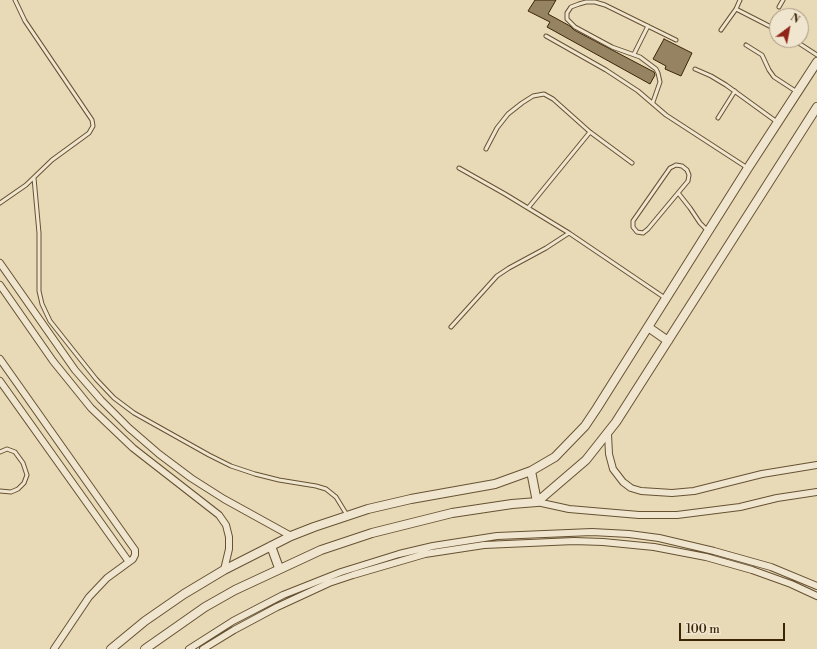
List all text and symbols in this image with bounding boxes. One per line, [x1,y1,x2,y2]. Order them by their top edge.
north arrow [769,8,809,48]
text: N [787,10,802,27]
scale bar [681,615,787,641]
text: 100 m [686,622,720,637]

